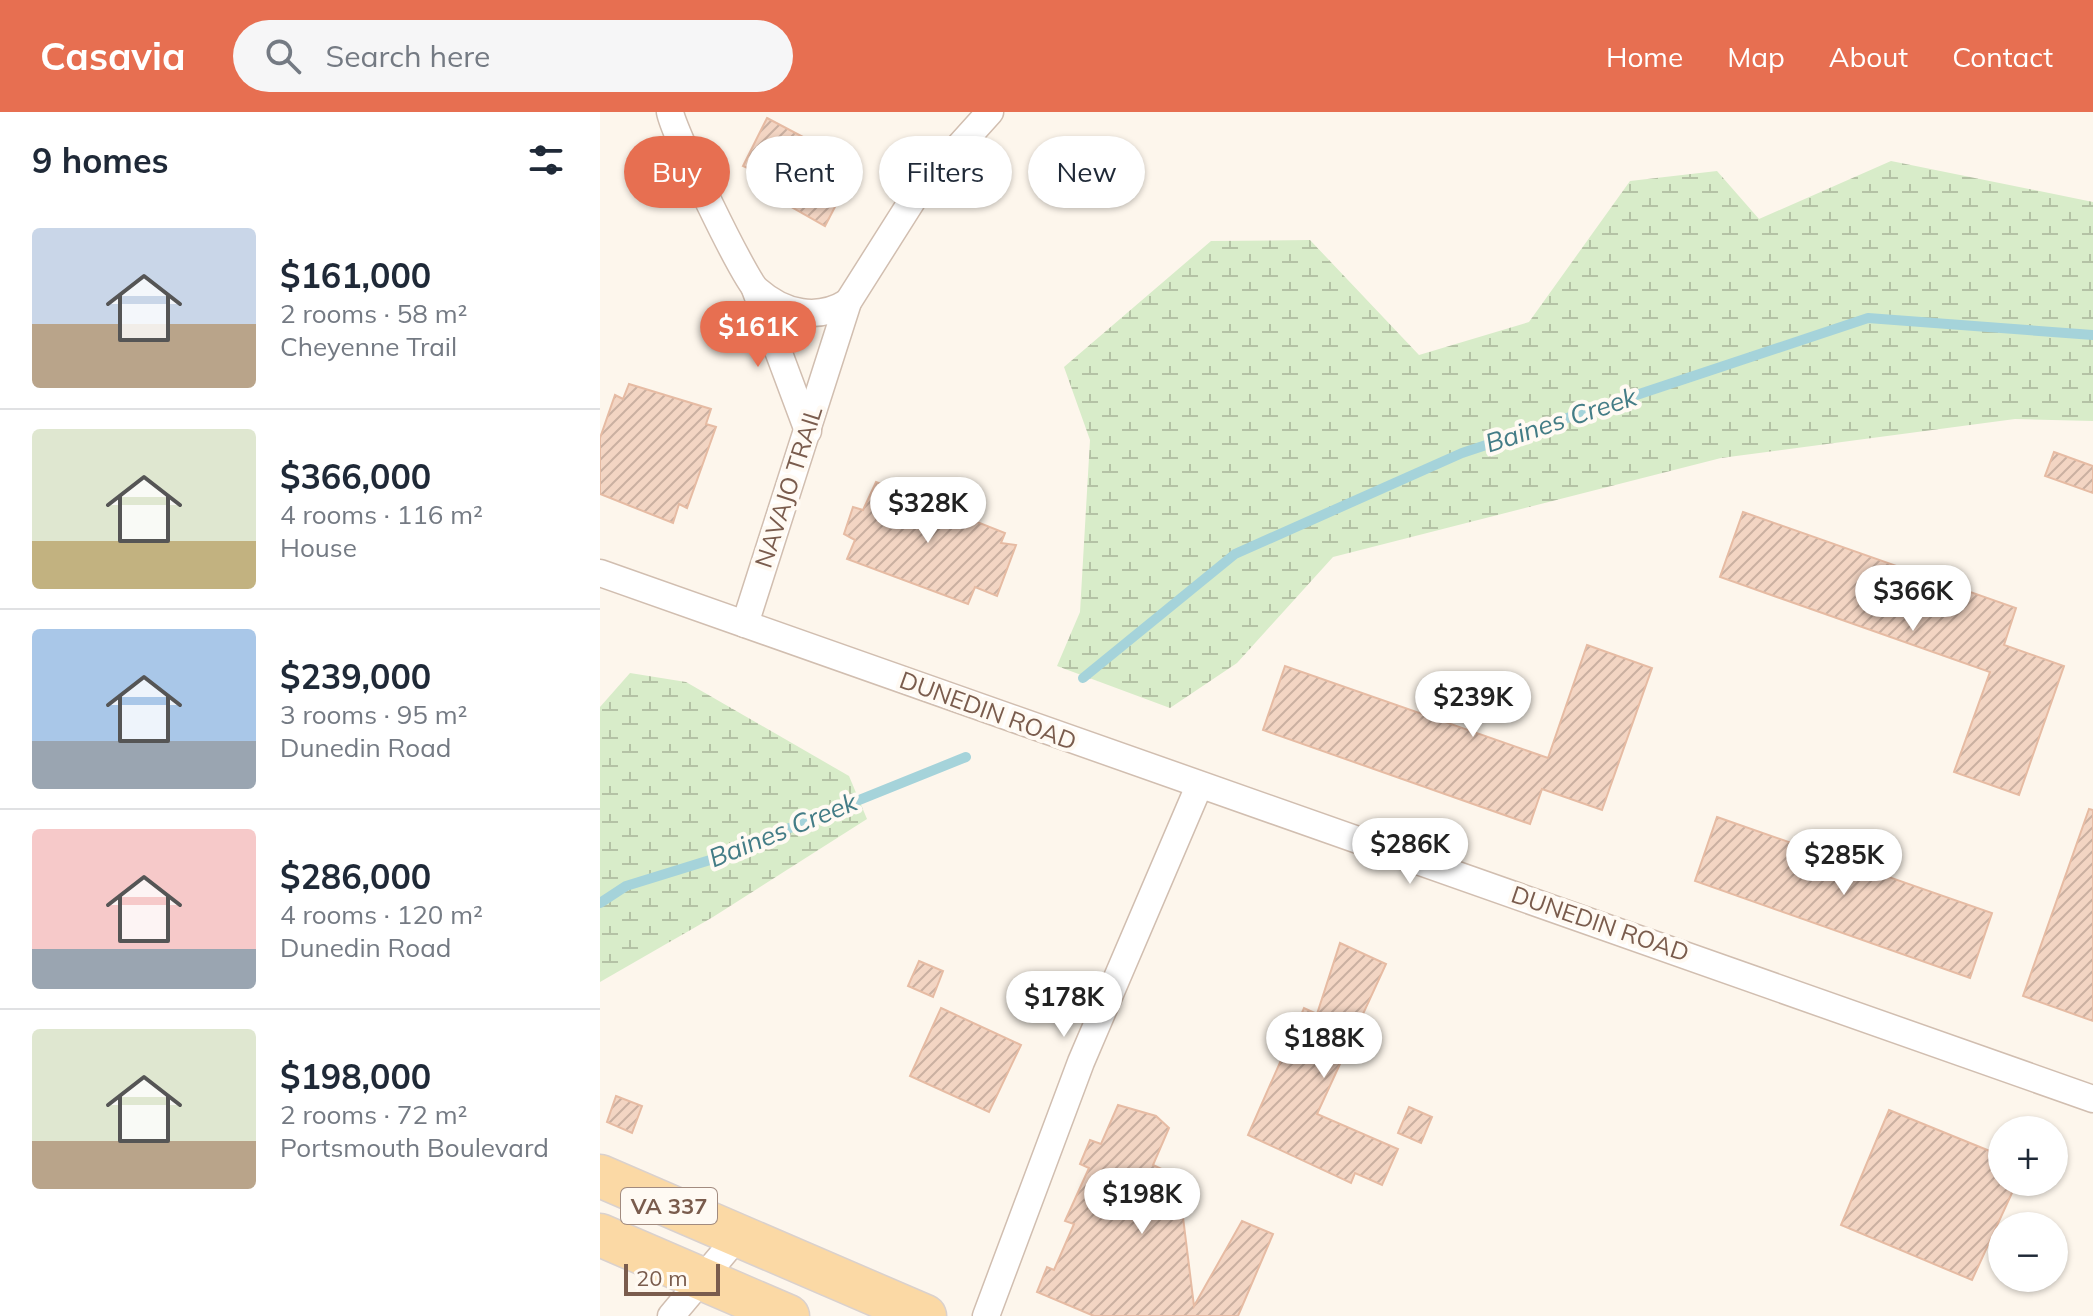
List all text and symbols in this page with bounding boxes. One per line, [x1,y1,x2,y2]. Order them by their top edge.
search box [233,20,793,92]
text: Casavia [40,32,185,80]
icon: search [261,34,305,78]
text: Search here [325,37,490,75]
text: Home [1606,39,1683,74]
text: Map [1727,39,1785,74]
text: About [1829,39,1908,74]
text: Contact [1952,39,2053,74]
chip: Buy [624,136,730,208]
chip: Rent [746,136,863,208]
chip: Filters [879,136,1012,208]
chip: New [1028,136,1145,208]
icon: filters [524,138,568,182]
text: 9 homes [32,139,169,182]
text: $161,000 [280,254,431,297]
icon: home [96,260,192,356]
text: 2 rooms · 58 m² [280,297,467,330]
pin: $161K [702,301,814,369]
text: $161K [718,310,798,343]
text: Cheyenne Trail [280,330,457,363]
water label: Baines Creek [1481,379,1641,460]
street label: NAVAJO TRAIL [748,402,828,571]
text: $366,000 [280,455,431,498]
icon: home [96,461,192,557]
pin: $328K [872,477,984,545]
text: $328K [888,486,968,519]
text: 4 rooms · 116 m² [280,498,483,531]
text: House [280,531,357,564]
pin: $366K [1857,565,1969,633]
text: $366K [1873,574,1953,607]
text: $239,000 [280,655,431,698]
icon: home [96,661,192,757]
street label: DUNEDIN ROAD [896,664,1081,756]
pin: $239K [1417,671,1529,739]
text: $239K [1433,680,1513,713]
text: 3 rooms · 95 m² [280,698,467,731]
text: Dunedin Road [280,731,451,764]
water label: Baines Creek [704,785,862,874]
pin: $286K [1354,818,1466,886]
text: $286K [1370,827,1450,860]
pin: $285K [1788,829,1900,897]
text: $285K [1804,838,1884,871]
text: $286,000 [280,855,431,898]
icon: home [96,861,192,957]
street label: DUNEDIN ROAD [1507,879,1693,968]
text: 4 rooms · 120 m² [280,898,483,931]
text: Dunedin Road [280,931,451,964]
pin: $178K [1008,971,1120,1039]
text: $178K [1024,980,1104,1013]
pin: $188K [1268,1012,1380,1080]
text: $188K [1284,1021,1364,1054]
text: $198,000 [280,1055,431,1098]
icon: home [96,1061,192,1157]
text: 2 rooms · 72 m² [280,1098,467,1131]
map controls [1988,1116,2068,1292]
button: + [1988,1116,2068,1196]
text: Portsmouth Boulevard [280,1131,549,1164]
pin: $198K [1086,1168,1198,1236]
text: $198K [1102,1177,1182,1210]
road number: VA 337 [621,1188,717,1224]
button: − [1988,1212,2068,1292]
scale bar [624,1260,720,1296]
text: 20 m [636,1264,687,1292]

